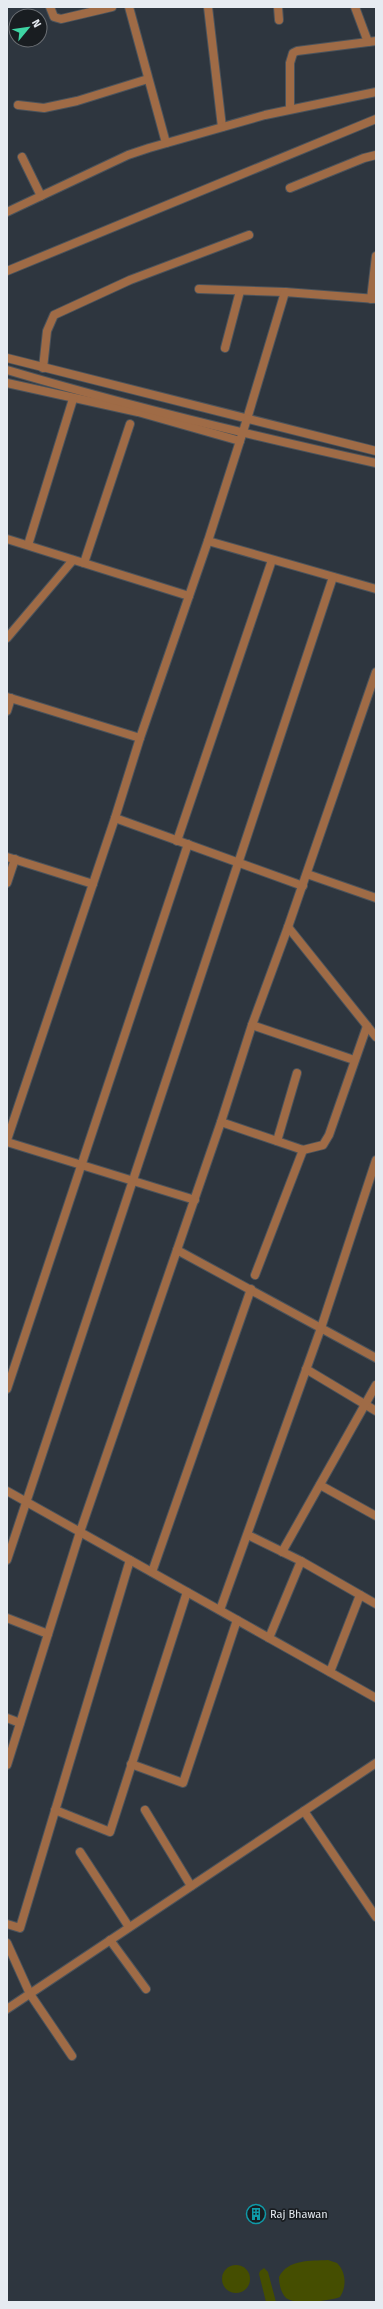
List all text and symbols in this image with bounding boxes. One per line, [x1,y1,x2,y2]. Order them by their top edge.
north arrow [8,8,48,48]
text: N [29,17,44,30]
building icon: Raj Bhawan [245,2203,267,2225]
place label: Raj Bhawan [270,2208,328,2221]

